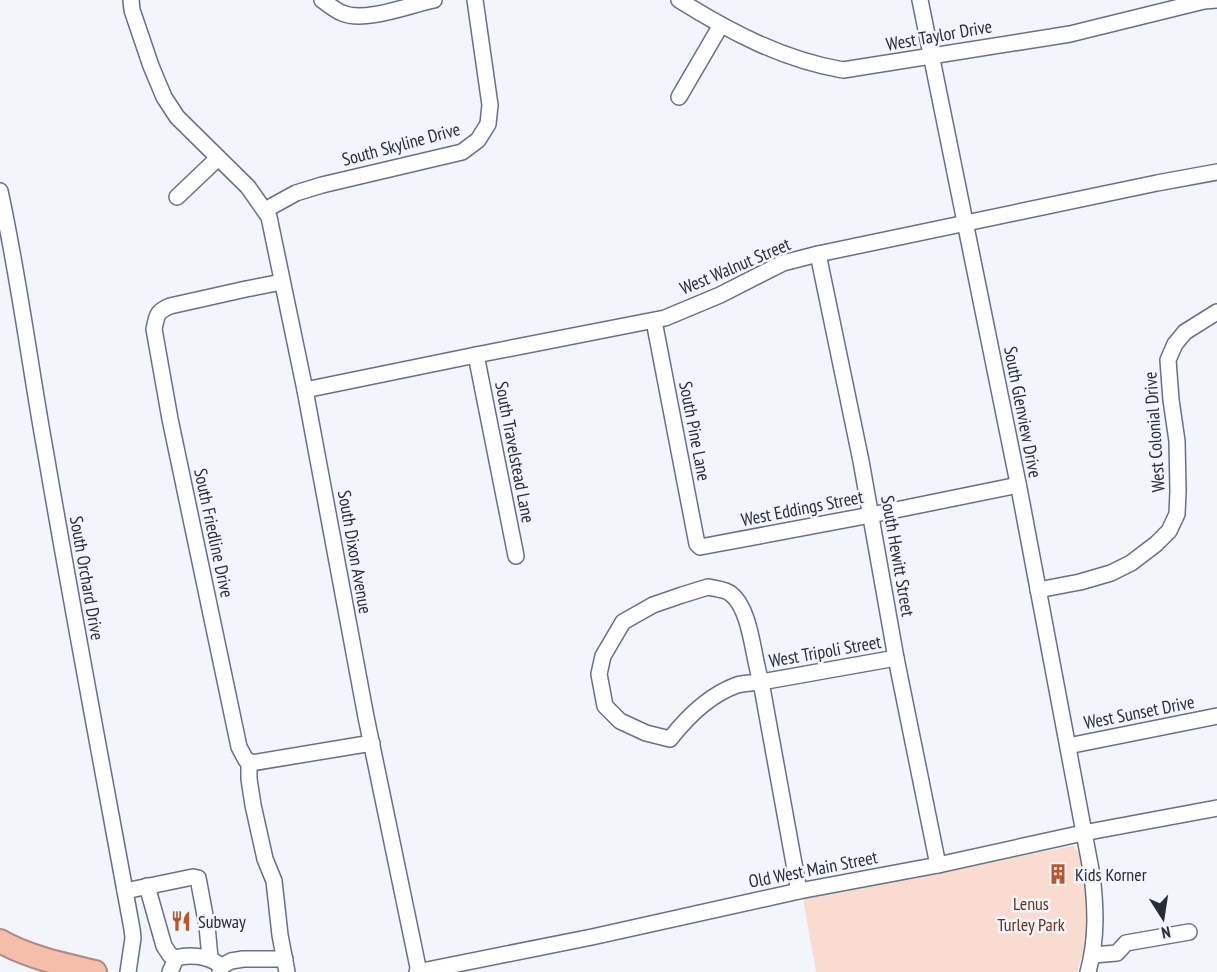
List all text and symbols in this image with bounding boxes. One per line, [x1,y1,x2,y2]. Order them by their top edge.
street label: West Taylor Drive [884,14,994,56]
street label: South Skyline Drive [339,117,463,171]
street label: West Walnut Street [676,232,794,300]
street label: South Glenview Drive [999,344,1047,480]
street label: West Colonial Drive [1138,371,1170,493]
street label: South Travelstead Lane [490,379,540,525]
street label: South Pine Lane [674,379,716,483]
street label: South Friedline Drive [189,466,239,600]
street label: West Eddings Street [739,485,865,531]
street label: South Dixon Avenue [333,488,377,616]
street label: South Hewitt Street [876,494,920,618]
street label: South Orchard Drive [65,514,109,642]
street label: West Tripoli Street [767,630,883,672]
street label: West Sunset Drive [1082,690,1196,734]
street label: Old West Main Street [747,845,879,893]
building icon: Kids Korner [1046,862,1070,886]
place label: Kids Korner [1075,863,1147,886]
north arrow [1133,888,1193,948]
park label: Lenus Turley Park [997,892,1065,936]
restaurant icon: Subway [169,909,193,933]
place label: Subway [198,910,246,933]
text: N [1160,922,1172,943]

